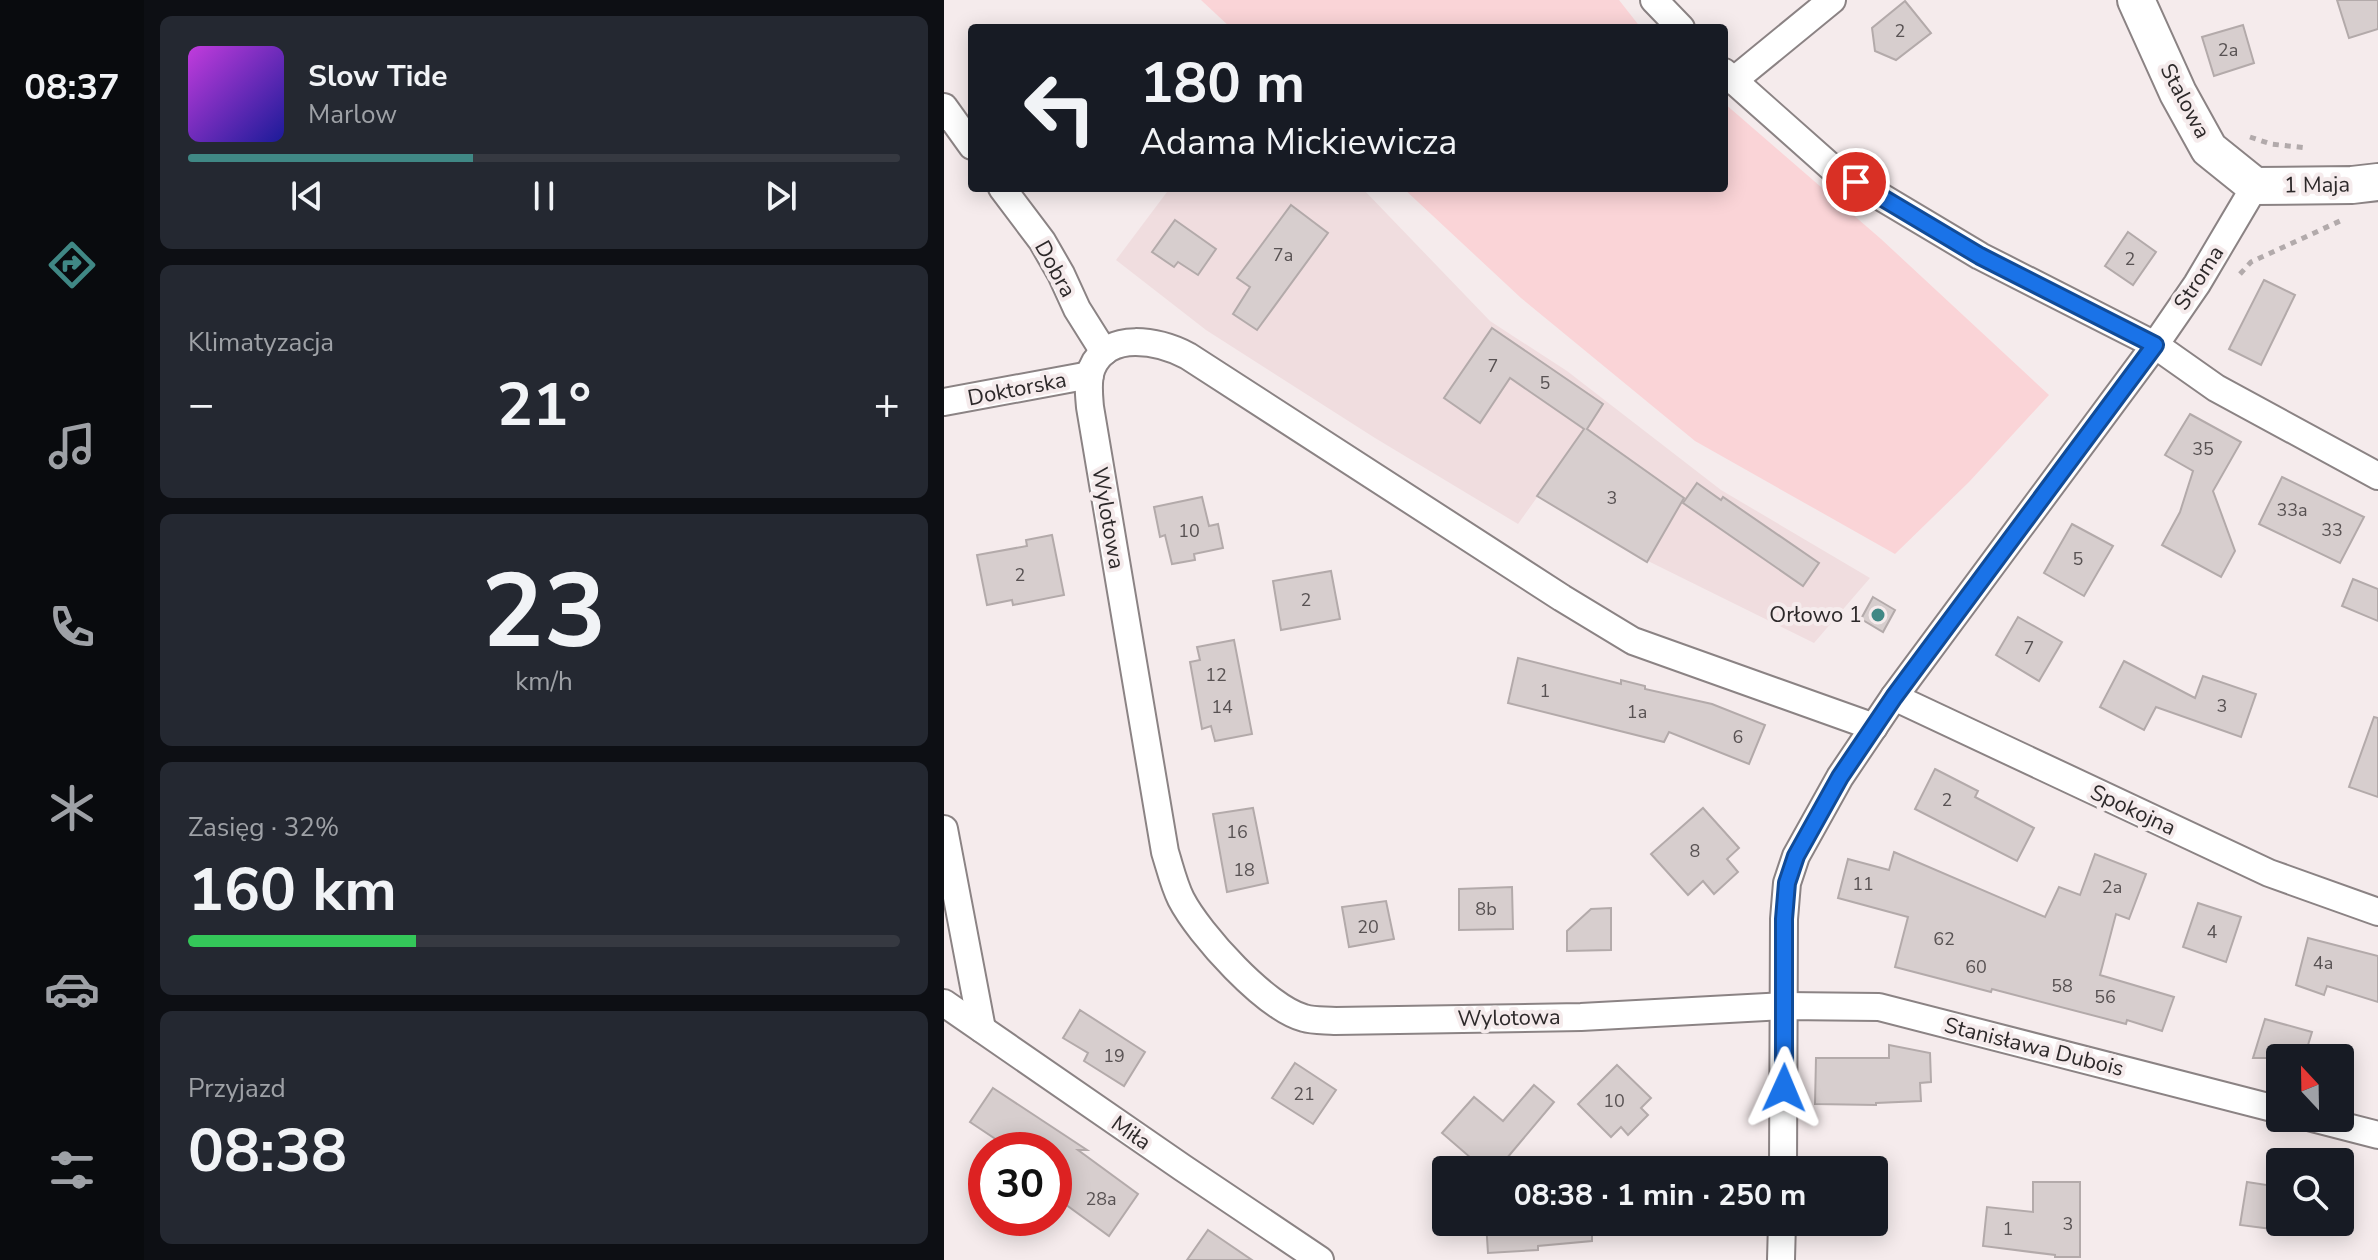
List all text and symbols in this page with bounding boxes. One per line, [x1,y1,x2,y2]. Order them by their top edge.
house number: 2 [1895,19,1905,43]
house number: 2a [2218,38,2238,62]
text: 180 m [1140,45,1305,122]
text: Slow Tide [308,56,448,97]
icon: left [1008,56,1112,160]
street label: Stalowa [2153,58,2217,144]
text: 08:37 [24,63,120,112]
text: Marlow [308,97,397,132]
text: Adama Mickiewicza [1140,118,1457,167]
pin [1822,148,1890,216]
icon: arrive [1834,160,1878,204]
street label: 1 Maja [2284,169,2350,201]
icon: previous [285,174,329,218]
icon: pause [522,174,566,218]
icon: next [759,174,803,218]
street label: Dobra [1027,235,1083,303]
icon: directions [44,237,100,293]
street label: Stroma [2167,240,2231,316]
house number: 7a [1273,243,1293,267]
house number: 2 [2125,247,2135,271]
text: Klimatyzacja [188,325,334,360]
house number: 7 [1488,354,1498,378]
text: 21° [497,364,591,446]
street label: Doktorska [965,365,1069,413]
house number: 5 [1540,371,1550,395]
text: − [188,375,214,435]
text: + [874,375,900,435]
icon: music [44,418,100,474]
house number: 35 [2192,437,2214,461]
street label: Wylotowa [1084,465,1132,571]
house number: 3 [1607,486,1617,510]
house number: 33a [2276,498,2308,522]
house number: 33 [2321,518,2343,542]
house number: 10 [1178,519,1200,543]
text: 23 [482,541,606,683]
house number: 5 [2073,547,2083,571]
house number: 2 [1015,563,1025,587]
house number: 2 [1301,588,1311,612]
icon: phone [44,599,100,655]
place label: Orłowo 1 [1769,600,1862,630]
marker: Orłowo 1 [1869,606,1887,624]
house number: 7 [2024,636,2034,660]
house number: 12 [1205,663,1227,687]
text: km/h [515,664,573,699]
house number: 1 [1540,679,1550,703]
house number: 3 [2217,694,2227,718]
house number: 14 [1211,695,1233,719]
house number: 1a [1627,700,1647,724]
house number: 6 [1733,725,1743,749]
street label: Spokojna [2085,777,2181,843]
icon: climate [44,780,100,836]
house number: 2 [1942,788,1952,812]
text: Zasięg · 32% [188,810,339,845]
house number: 16 [1226,820,1248,844]
house number: 8 [1690,839,1700,863]
text: 160 km [188,849,397,931]
house number: 18 [1233,858,1255,882]
house number: 11 [1852,872,1874,896]
house number: 2a [2102,875,2122,899]
house number: 8b [1475,897,1497,921]
house number: 20 [1357,915,1379,939]
house number: 4 [2207,920,2218,944]
house number: 62 [1933,927,1955,951]
house number: 4a [2313,951,2333,975]
house number: 60 [1965,955,1987,979]
icon: car [44,961,100,1017]
house number: 58 [2051,974,2073,998]
house number: 56 [2094,985,2116,1009]
street label: Wylotowa [1457,1002,1561,1034]
street label: Stanisława Dubois [1941,1010,2127,1084]
house number: 19 [1103,1044,1125,1068]
north arrow [2266,1044,2354,1132]
map controls [2266,1044,2354,1236]
position arrow [1742,1046,1826,1130]
text: Przyjazd [188,1071,286,1106]
house number: 21 [1293,1082,1315,1106]
house number: 10 [1603,1089,1625,1113]
street label: Miła [1105,1109,1157,1157]
text: 08:38 [188,1110,347,1192]
speed limit sign: 30 [968,1132,1072,1236]
icon: filters [44,1142,100,1198]
button: search [2266,1148,2354,1236]
text: 08:38 · 1 min · 250 m [1514,1175,1806,1216]
house number: 28a [1085,1187,1117,1211]
house number: 3 [2063,1212,2073,1236]
house number: 1 [2003,1217,2013,1241]

